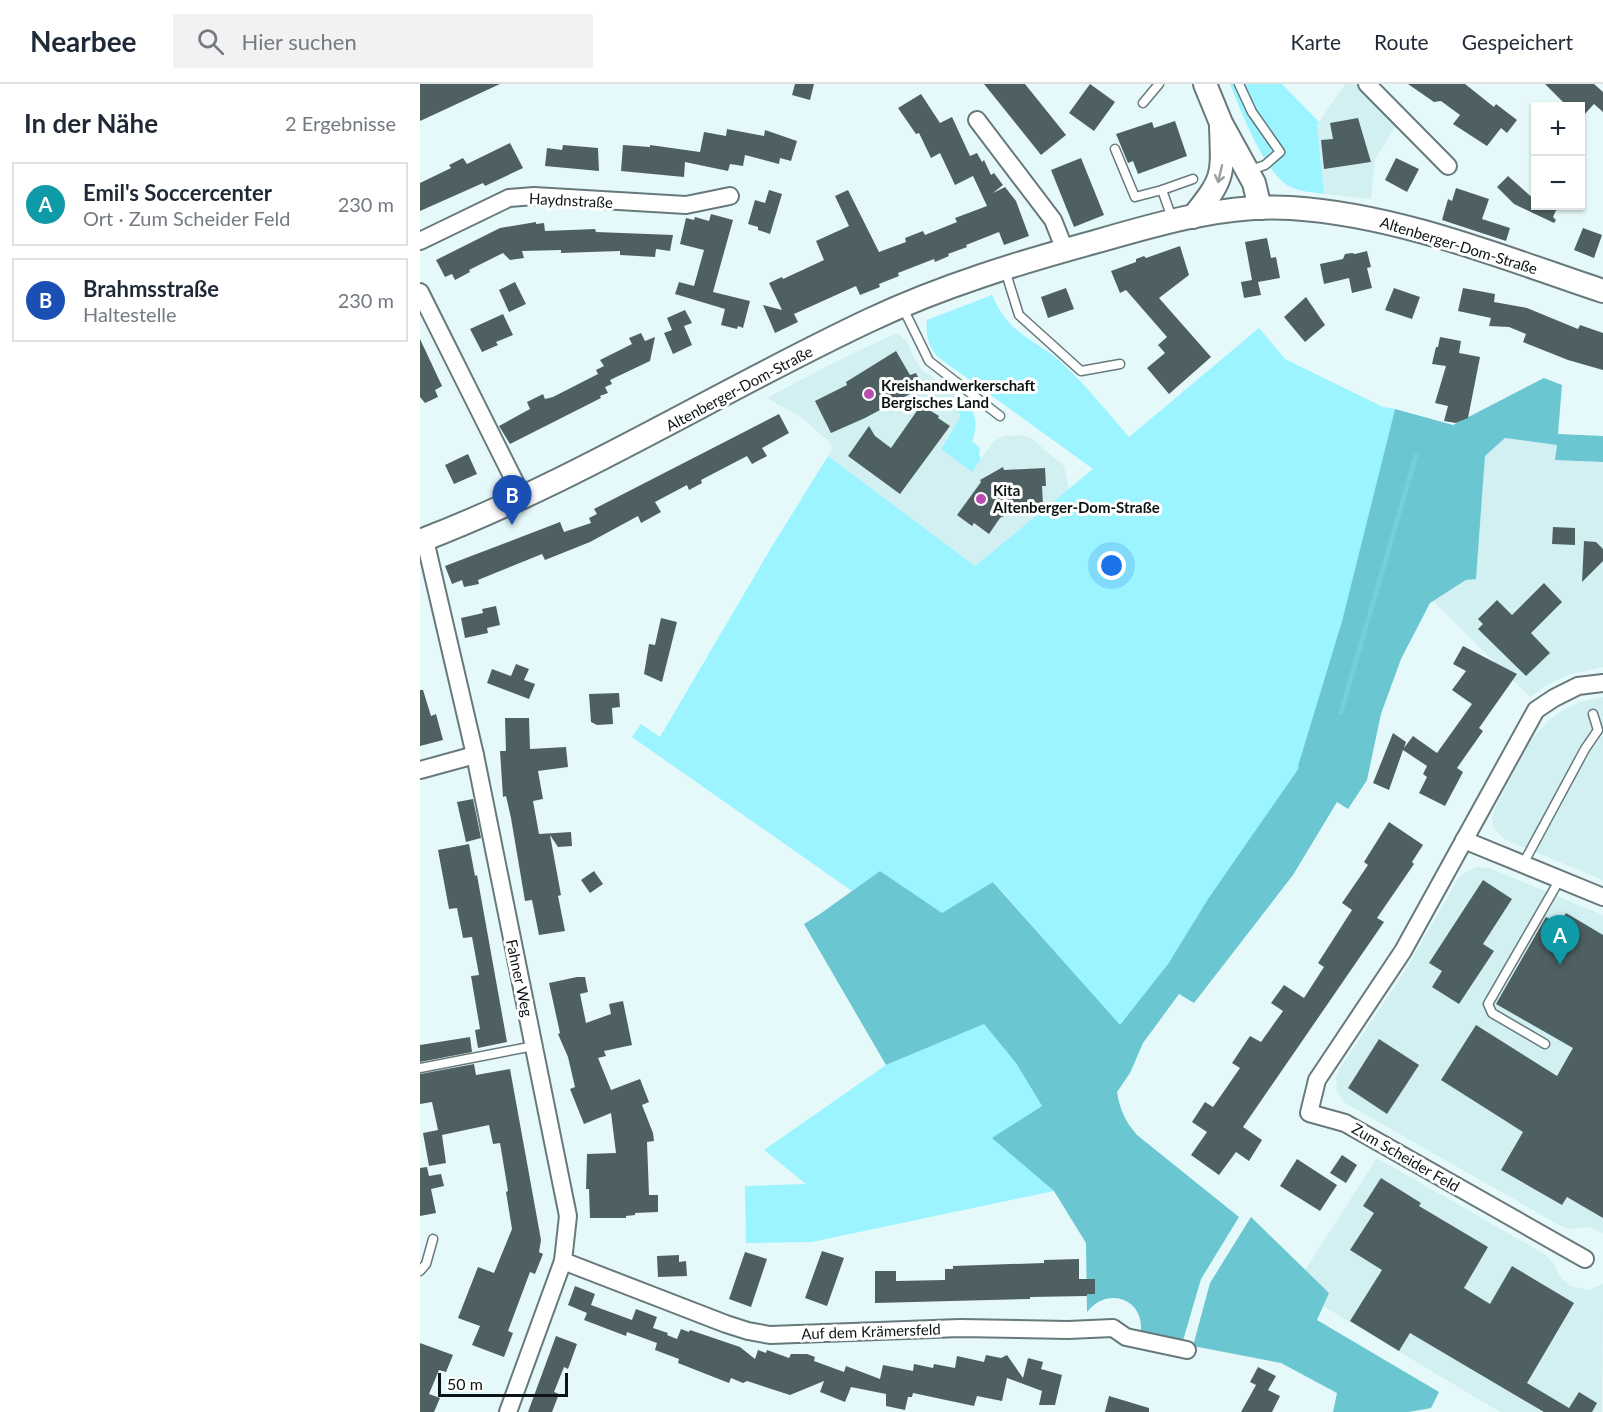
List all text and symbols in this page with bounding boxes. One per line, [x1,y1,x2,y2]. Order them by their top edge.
search box [173,14,593,68]
text: Nearbee [30,24,137,58]
icon: search [194,25,227,58]
text: Hier suchen [242,28,357,55]
text: Karte [1291,29,1341,54]
text: Route [1374,29,1429,54]
text: Gespeichert [1462,29,1573,54]
map controls [1531,102,1585,210]
button: + [1531,102,1585,156]
text: In der Nähe [24,107,158,139]
text: 2 Ergebnisse [285,111,396,135]
button: − [1531,156,1585,210]
one-way arrow [1214,164,1225,183]
text: Emil's Soccercenter [83,179,272,206]
street label: Haydnstraße [529,189,614,211]
text: A [39,192,52,216]
text: 230 m [338,192,394,216]
text: Ort · Zum Scheider Feld [83,206,291,230]
street label: Altenberger-Dom-Straße [1378,212,1540,278]
text: Brahmsstraße [83,275,219,302]
text: B [39,288,52,312]
text: 230 m [338,288,394,312]
text: Haltestelle [83,302,177,326]
street label: Altenberger-Dom-Straße [663,342,815,434]
place label: Kreishandwerkerschaft Bergisches Land [881,376,1036,411]
marker: Kreishandwerkerschaft Bergisches Land [862,387,876,401]
pin: B [492,476,532,525]
place label: Kita Altenberger-Dom-Straße [992,481,1160,516]
marker: Kita Altenberger-Dom-Straße [974,492,988,506]
your location [1097,551,1126,580]
pin: A [1540,916,1580,965]
street label: Fahner Weg [503,938,537,1019]
street label: Zum Scheider Feld [1349,1119,1463,1195]
street label: Auf dem Krämersfeld [801,1320,941,1342]
scale bar [438,1370,568,1398]
text: 50 m [447,1374,483,1393]

